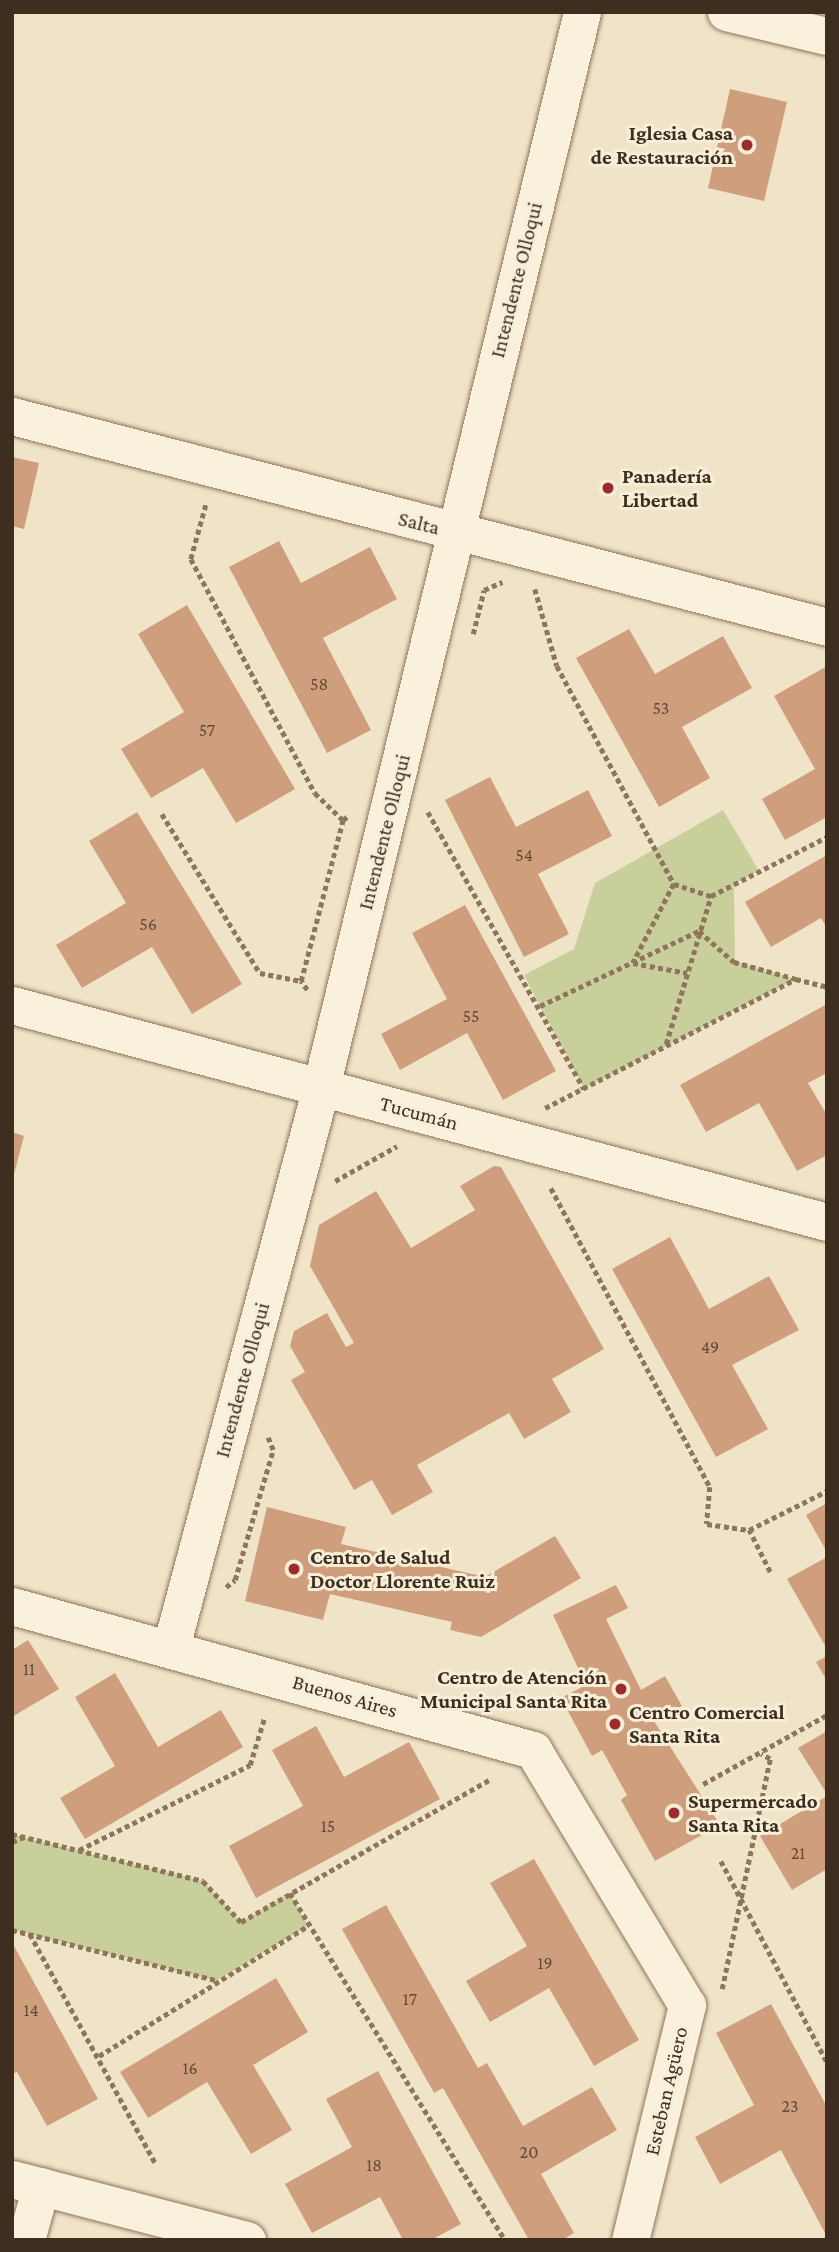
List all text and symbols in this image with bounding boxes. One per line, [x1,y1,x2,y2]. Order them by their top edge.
place label: Iglesia Casa de Restauración [591,120,733,170]
marker: Iglesia Casa de Restauración [739,137,755,153]
street label: Intendente Olloqui [484,200,548,360]
place label: Panadería Libertad [622,463,712,513]
marker: Panadería Libertad [600,480,616,496]
street label: Salta [396,506,442,540]
house number: 58 [310,673,328,695]
house number: 53 [653,697,669,719]
house number: 57 [199,719,215,741]
street label: Intendente Olloqui [352,752,416,912]
house number: 54 [515,844,533,866]
house number: 56 [139,913,157,935]
house number: 55 [463,1005,479,1027]
street label: Tucumán [377,1090,461,1136]
street label: Intendente Olloqui [209,1300,275,1460]
house number: 49 [701,1336,719,1358]
place label: Centro de Salud Doctor Llorente Ruiz [310,1544,495,1594]
marker: Centro de Salud Doctor Llorente Ruiz [284,1559,304,1579]
house number: 11 [23,1658,35,1680]
place label: Centro de Atención Municipal Santa Rita [420,1664,607,1714]
street label: Buenos Aires [290,1669,400,1723]
marker: Centro de Atención Municipal Santa Rita [613,1681,629,1697]
place label: Centro Comercial Santa Rita [629,1699,785,1749]
marker: Centro Comercial Santa Rita [607,1716,623,1732]
place label: Supermercado Santa Rita [688,1788,818,1838]
marker: Supermercado Santa Rita [666,1805,682,1821]
house number: 15 [321,1815,335,1837]
house number: 21 [791,1842,805,1864]
house number: 19 [537,1952,553,1974]
house number: 17 [403,1988,417,2010]
house number: 14 [23,1999,39,2021]
street label: Esteban Agüero [639,2024,693,2158]
house number: 16 [182,2057,198,2079]
house number: 23 [781,2095,799,2117]
house number: 20 [520,2141,538,2163]
house number: 18 [366,2154,382,2176]

